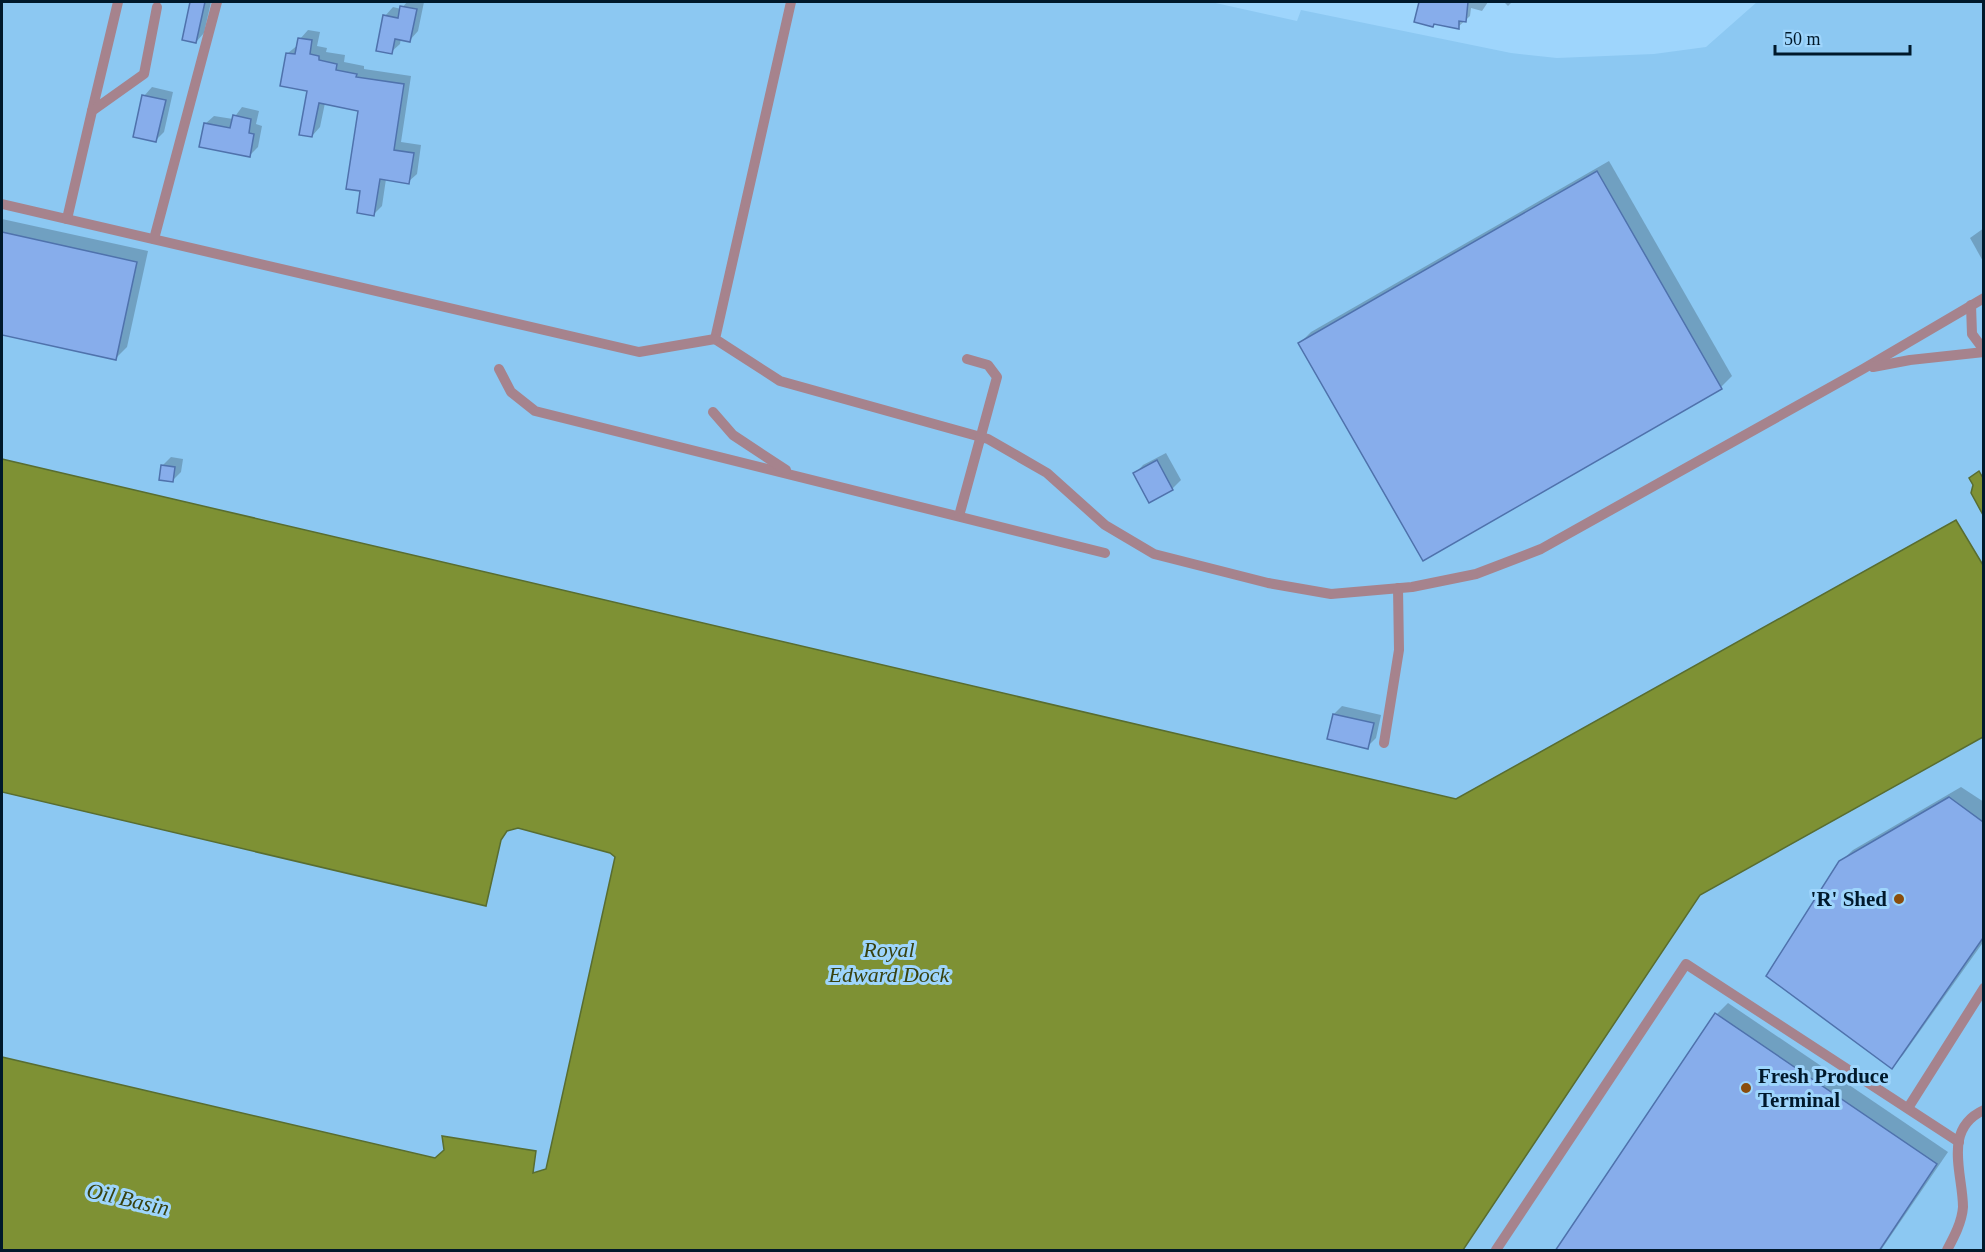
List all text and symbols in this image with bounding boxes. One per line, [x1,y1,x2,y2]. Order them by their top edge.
scale bar [1775,18,1910,56]
text: 50 m [1784,29,1821,49]
place label: 'R' Shed [1811,887,1887,911]
marker: 'R' Shed [1892,892,1906,906]
water label: Royal Edward Dock [828,937,951,987]
place label: Fresh Produce Terminal [1758,1064,1888,1112]
marker: Fresh Produce Terminal [1739,1081,1753,1095]
water label: Oil Basin [84,1177,172,1221]

